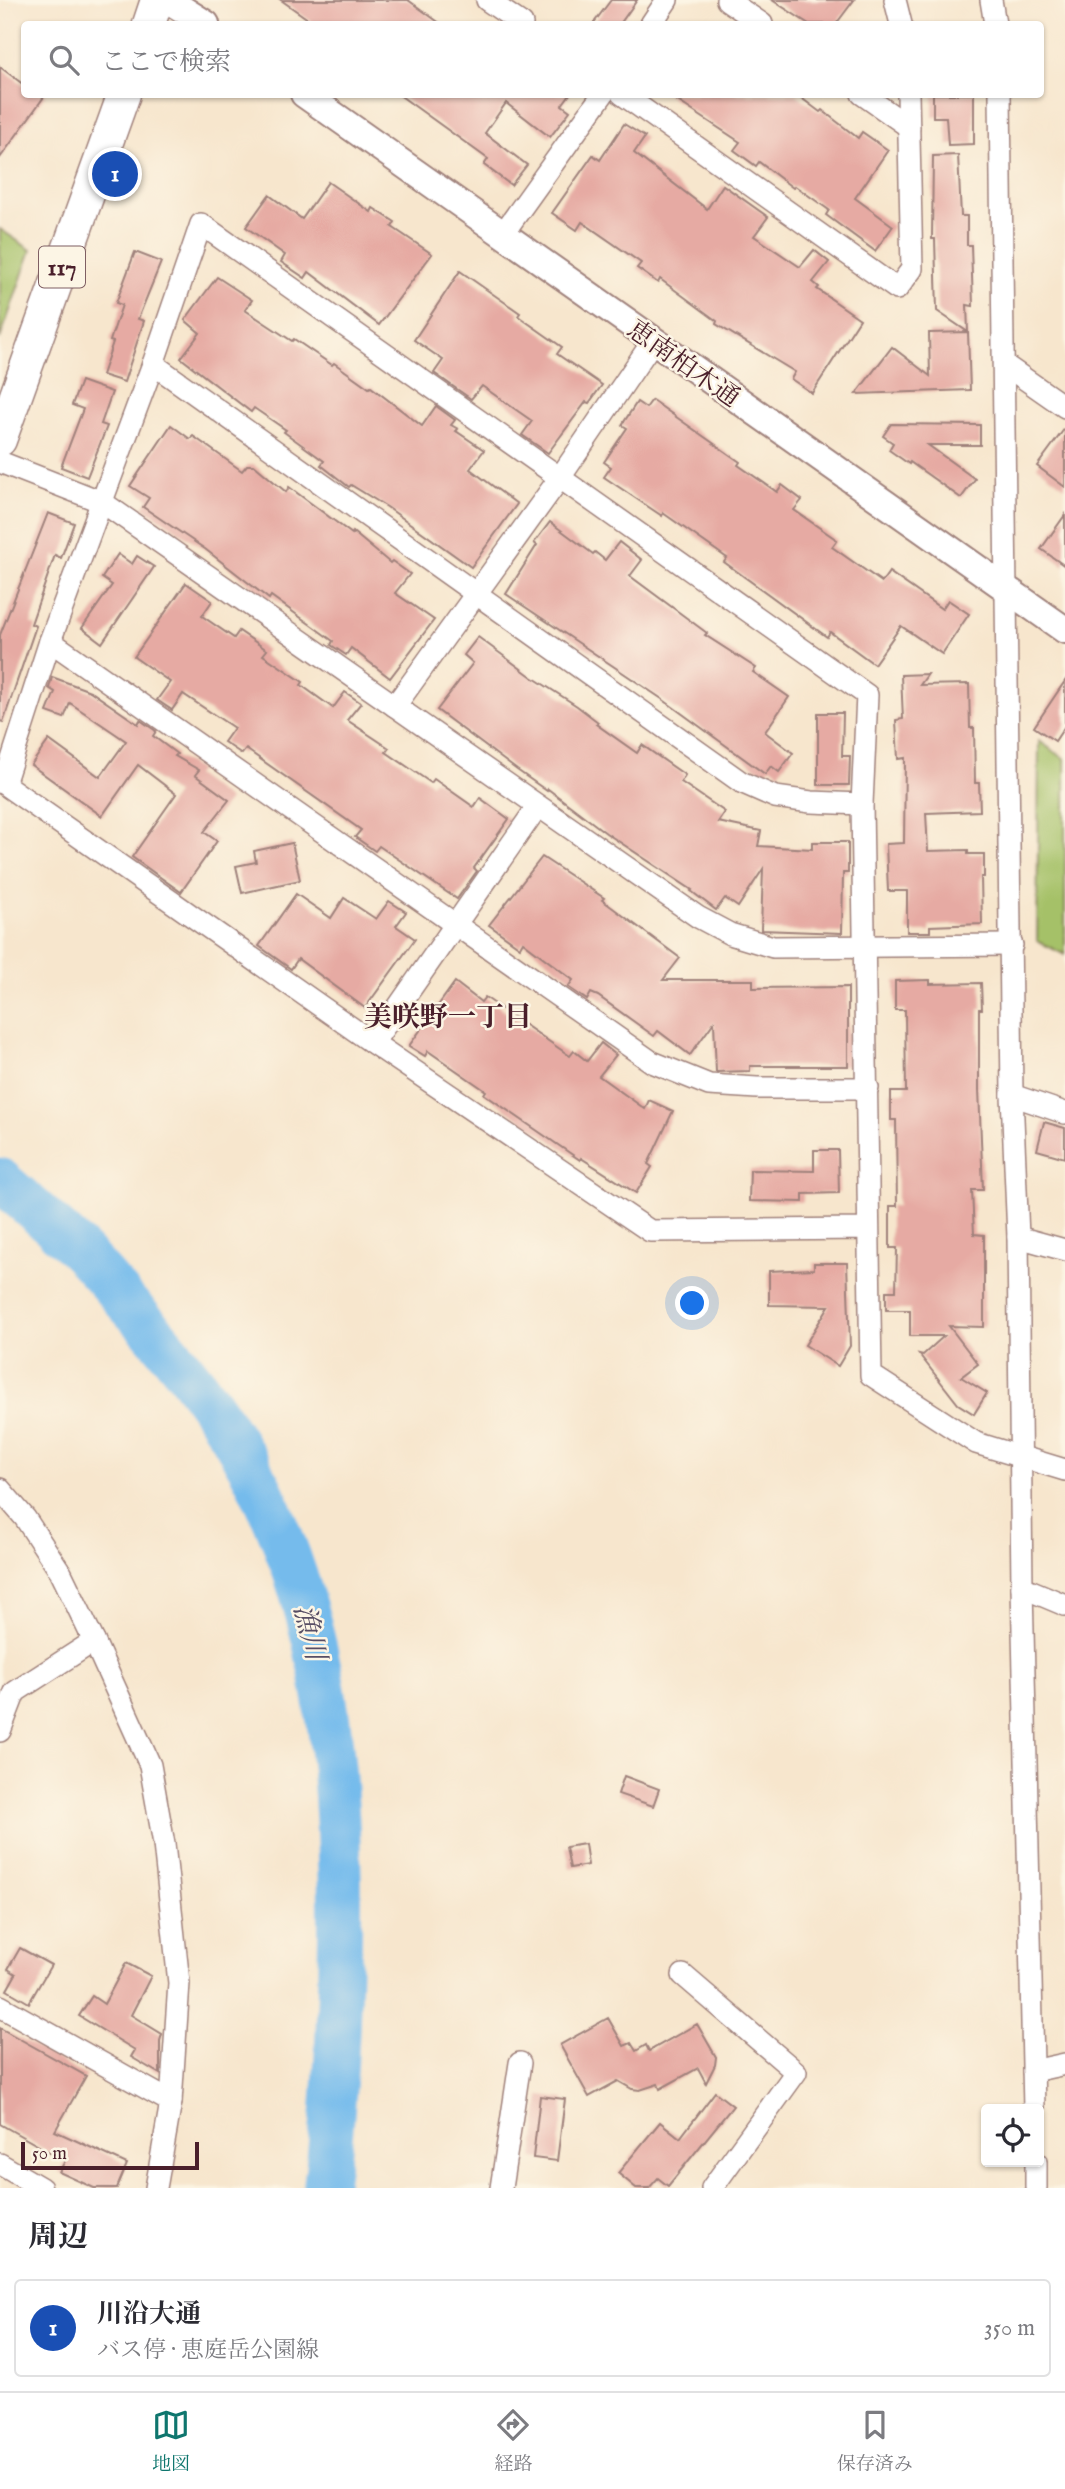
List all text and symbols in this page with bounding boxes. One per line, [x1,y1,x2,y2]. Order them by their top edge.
search box [21,21,1044,98]
icon: search [45,41,83,79]
text: ここで検索 [101,46,231,79]
pin: 1 [92,148,138,200]
road number: 117 [39,246,85,288]
street label: 恵南柏木通 [620,313,746,415]
district label: 美咲野一丁目 [364,1001,532,1036]
your location [675,1286,709,1320]
water label: 漁川 [285,1601,333,1667]
map controls [981,2104,1044,2167]
button: locate [981,2104,1044,2167]
scale bar [21,2139,200,2171]
text: 50 m [32,2142,67,2166]
text: 周辺 [28,2219,88,2257]
text: 川沿大通 [97,2298,201,2331]
text: 1 [49,2314,57,2343]
text: 350 m [984,2314,1035,2343]
text: バス停 · 恵庭岳公園線 [97,2336,319,2365]
tab: 地図 [152,2406,190,2477]
tab: 経路 [494,2406,533,2477]
tab: 保存済み [837,2406,913,2477]

